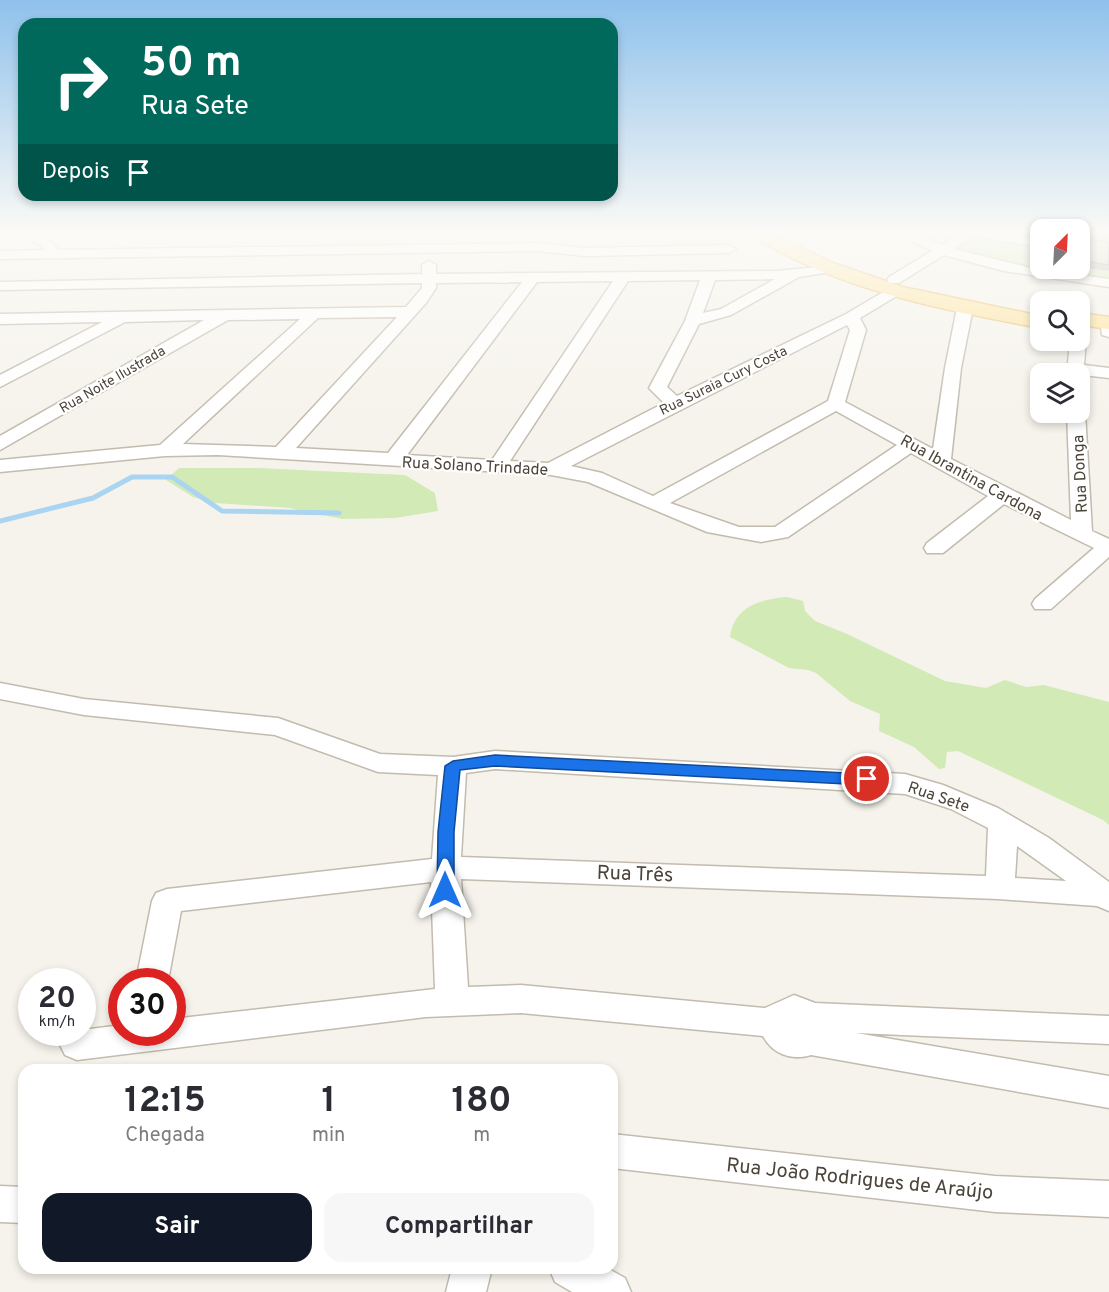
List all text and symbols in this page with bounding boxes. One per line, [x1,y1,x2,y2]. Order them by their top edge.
text: 50 m [141,38,242,91]
icon: right [42,42,120,120]
text: Rua Sete [141,90,249,124]
icon: arrive [122,156,155,189]
text: Depois [42,159,110,186]
north arrow [1030,219,1090,279]
map controls [1030,219,1090,423]
button: search [1030,291,1090,351]
street label: Rua Noite Ilustrada [57,343,169,418]
street label: Rua Suraia Cury Costa [657,343,790,420]
button: layers [1030,363,1090,423]
street label: Rua Ibrantina Cardona [896,431,1046,526]
street label: Rua Donga [1069,434,1093,513]
street label: Rua Solano Trindade [401,453,549,481]
pin [841,753,892,804]
icon: arrive [850,762,883,795]
street label: Rua Sete [905,778,972,818]
position arrow [413,858,477,922]
street label: Rua Três [596,861,674,889]
speed limit sign: 30 [108,968,186,1046]
text: 20 [38,981,76,1018]
text: km/h [39,1013,75,1032]
text: 12:15 [124,1079,206,1125]
text: 1 [321,1079,336,1125]
text: 180 [452,1079,512,1125]
text: Chegada [125,1123,205,1149]
text: min [312,1123,345,1149]
text: m [473,1123,490,1149]
street label: Rua João Rodrigues de Araújo [725,1153,995,1207]
button: Sair [42,1193,312,1262]
button: Compartilhar [324,1193,594,1262]

